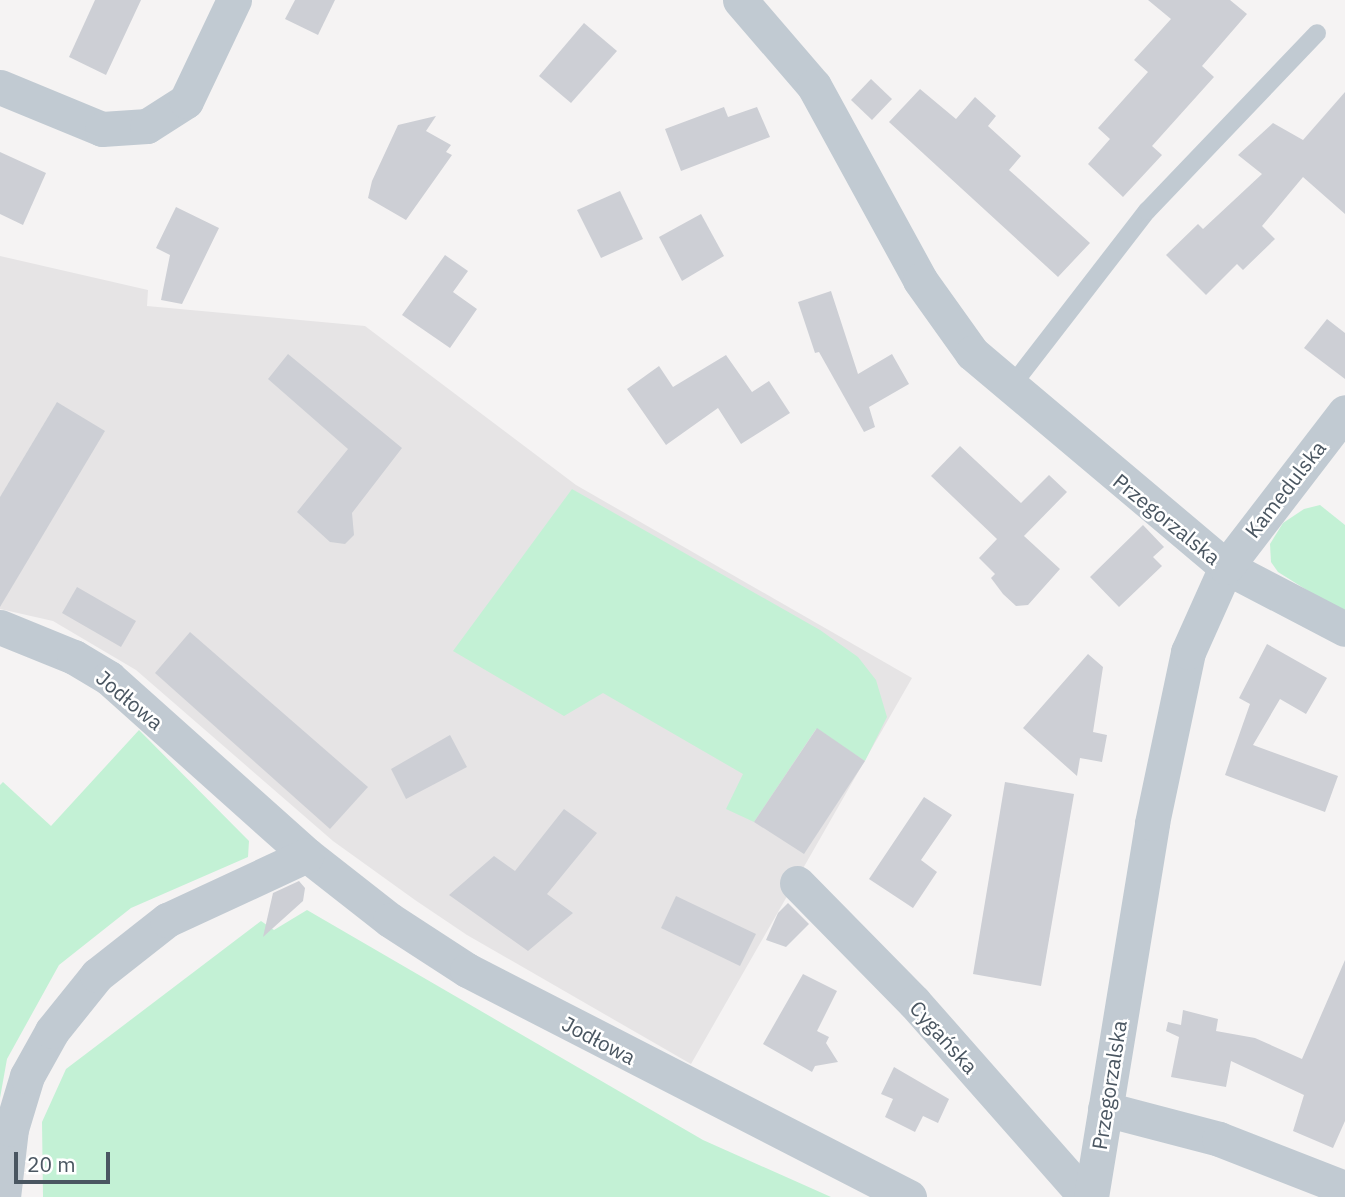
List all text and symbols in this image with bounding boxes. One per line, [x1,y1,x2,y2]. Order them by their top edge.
street label: Kamedulska [1239,435,1331,543]
street label: Przegorzalska [1108,468,1226,570]
street label: Jodłowa [92,665,168,735]
street label: Cygańska [905,995,983,1079]
street label: Jodłowa [558,1010,640,1070]
street label: Przegorzalska [1086,1018,1132,1152]
scale bar [18,1138,114,1182]
text: 20 m [27,1150,76,1178]

